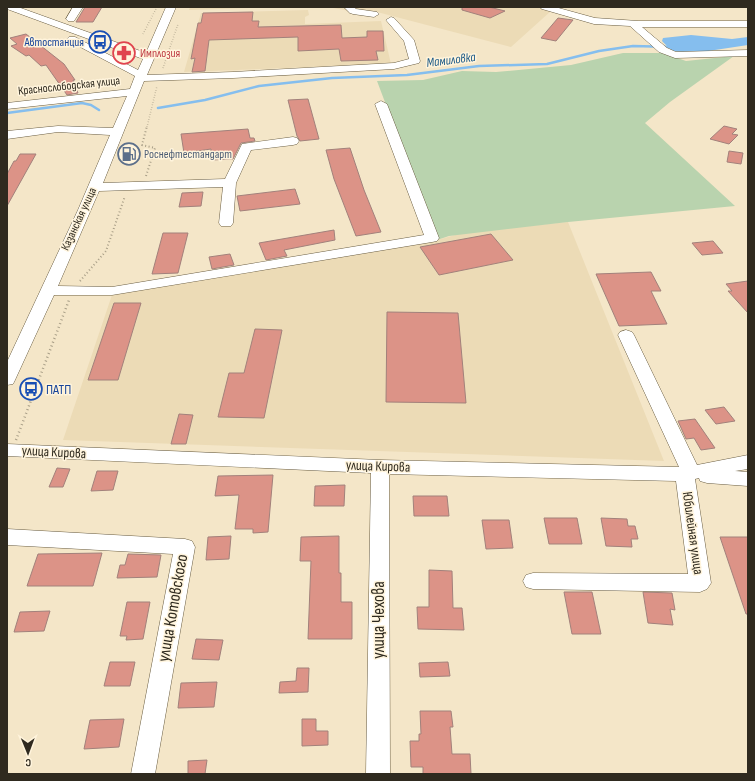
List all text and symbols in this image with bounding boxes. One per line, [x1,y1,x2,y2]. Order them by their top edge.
bus stop icon: Автостанция [87,29,113,55]
place label: Автостанция [23,35,84,50]
pharmacy icon: Имплозия [111,40,137,66]
place label: Имплозия [140,46,181,61]
water label: Мамиловка [426,49,477,71]
street label: Краснослободская улица [17,73,121,99]
fuel station icon: Роснефтестандарт [116,141,142,167]
place label: Роснефтестандарт [144,147,232,162]
street label: Казанская улица [58,185,100,253]
bus stop icon: ПАТП [18,376,44,402]
place label: ПАТП [46,381,71,398]
street label: улица Кирова [21,442,87,462]
street label: улица Кирова [345,456,411,476]
street label: Юбилейная улица [679,490,707,576]
street label: улица Котовского [154,553,192,663]
street label: улица Чехова [369,581,389,659]
north arrow [8,733,48,773]
text: С [25,756,31,769]

